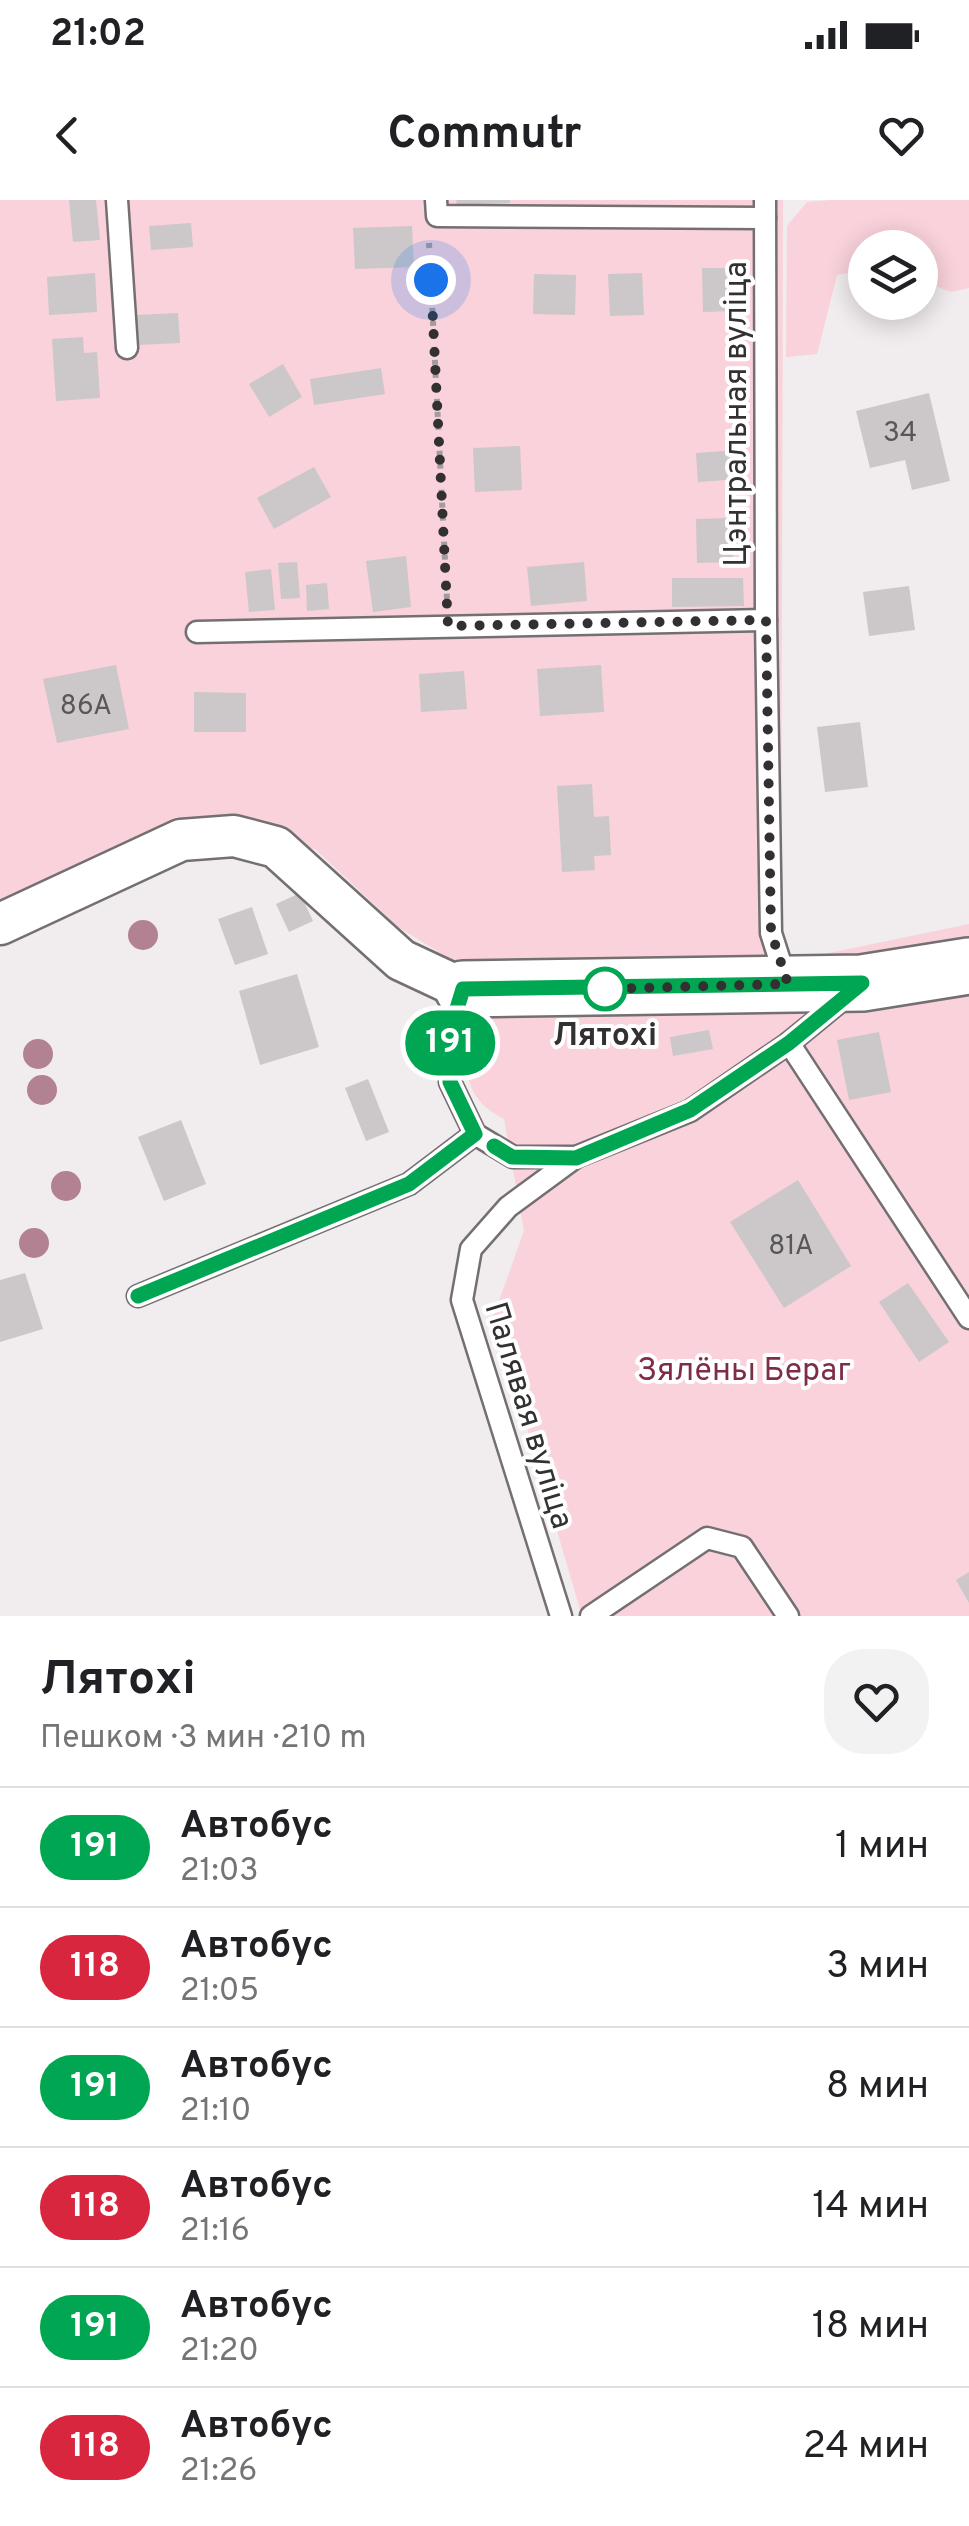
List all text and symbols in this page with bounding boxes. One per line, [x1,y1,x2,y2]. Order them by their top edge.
text: 21:02 [50,11,146,60]
text: Commutr [388,107,582,164]
icon: back [40,108,95,163]
icon: heart [874,108,929,163]
map controls [848,230,938,320]
button: layers [848,230,938,320]
your location [406,255,456,305]
street label: Цэнтральная вуліца [718,261,758,567]
house number: 34 [883,416,917,452]
house number: 86А [60,689,112,725]
marker: Лятохі [584,968,626,1010]
line badge: 191 [392,1010,508,1076]
place label: Лятохі [553,1017,657,1057]
text: 191 [425,1021,475,1065]
house number: 81А [768,1229,814,1265]
street label: Палявая вуліца [474,1298,581,1534]
park label: Зялёны Бераг [637,1352,851,1392]
button: heart [824,1649,929,1754]
text: Лятохі [40,1651,196,1711]
text: Пешком · 3 мин · 210 m [40,1719,367,1759]
text: Автобус [180,1803,333,1852]
text: 1 мин [835,1823,929,1872]
text: 191 [70,1825,120,1869]
text: 21:03 [180,1852,259,1892]
text: Автобус [180,1923,333,1972]
text: 3 мин [826,1943,929,1992]
text: 118 [70,1945,120,1989]
text: 21:05 [180,1972,259,2012]
text: Автобус [180,2043,333,2092]
text: 8 мин [826,2063,929,2112]
text: 191 [70,2065,120,2109]
text: 21:10 [180,2092,251,2132]
text: Автобус [180,2163,333,2212]
text: 14 мин [812,2183,929,2232]
text: 118 [70,2185,120,2229]
text: 21:16 [180,2212,250,2252]
text: Автобус [180,2283,333,2332]
text: 18 мин [812,2303,929,2352]
text: 191 [70,2305,120,2349]
text: 21:20 [180,2332,259,2372]
text: Автобус [180,2403,333,2452]
text: 24 мин [803,2423,929,2472]
text: 118 [70,2425,120,2469]
text: 21:26 [180,2452,257,2492]

